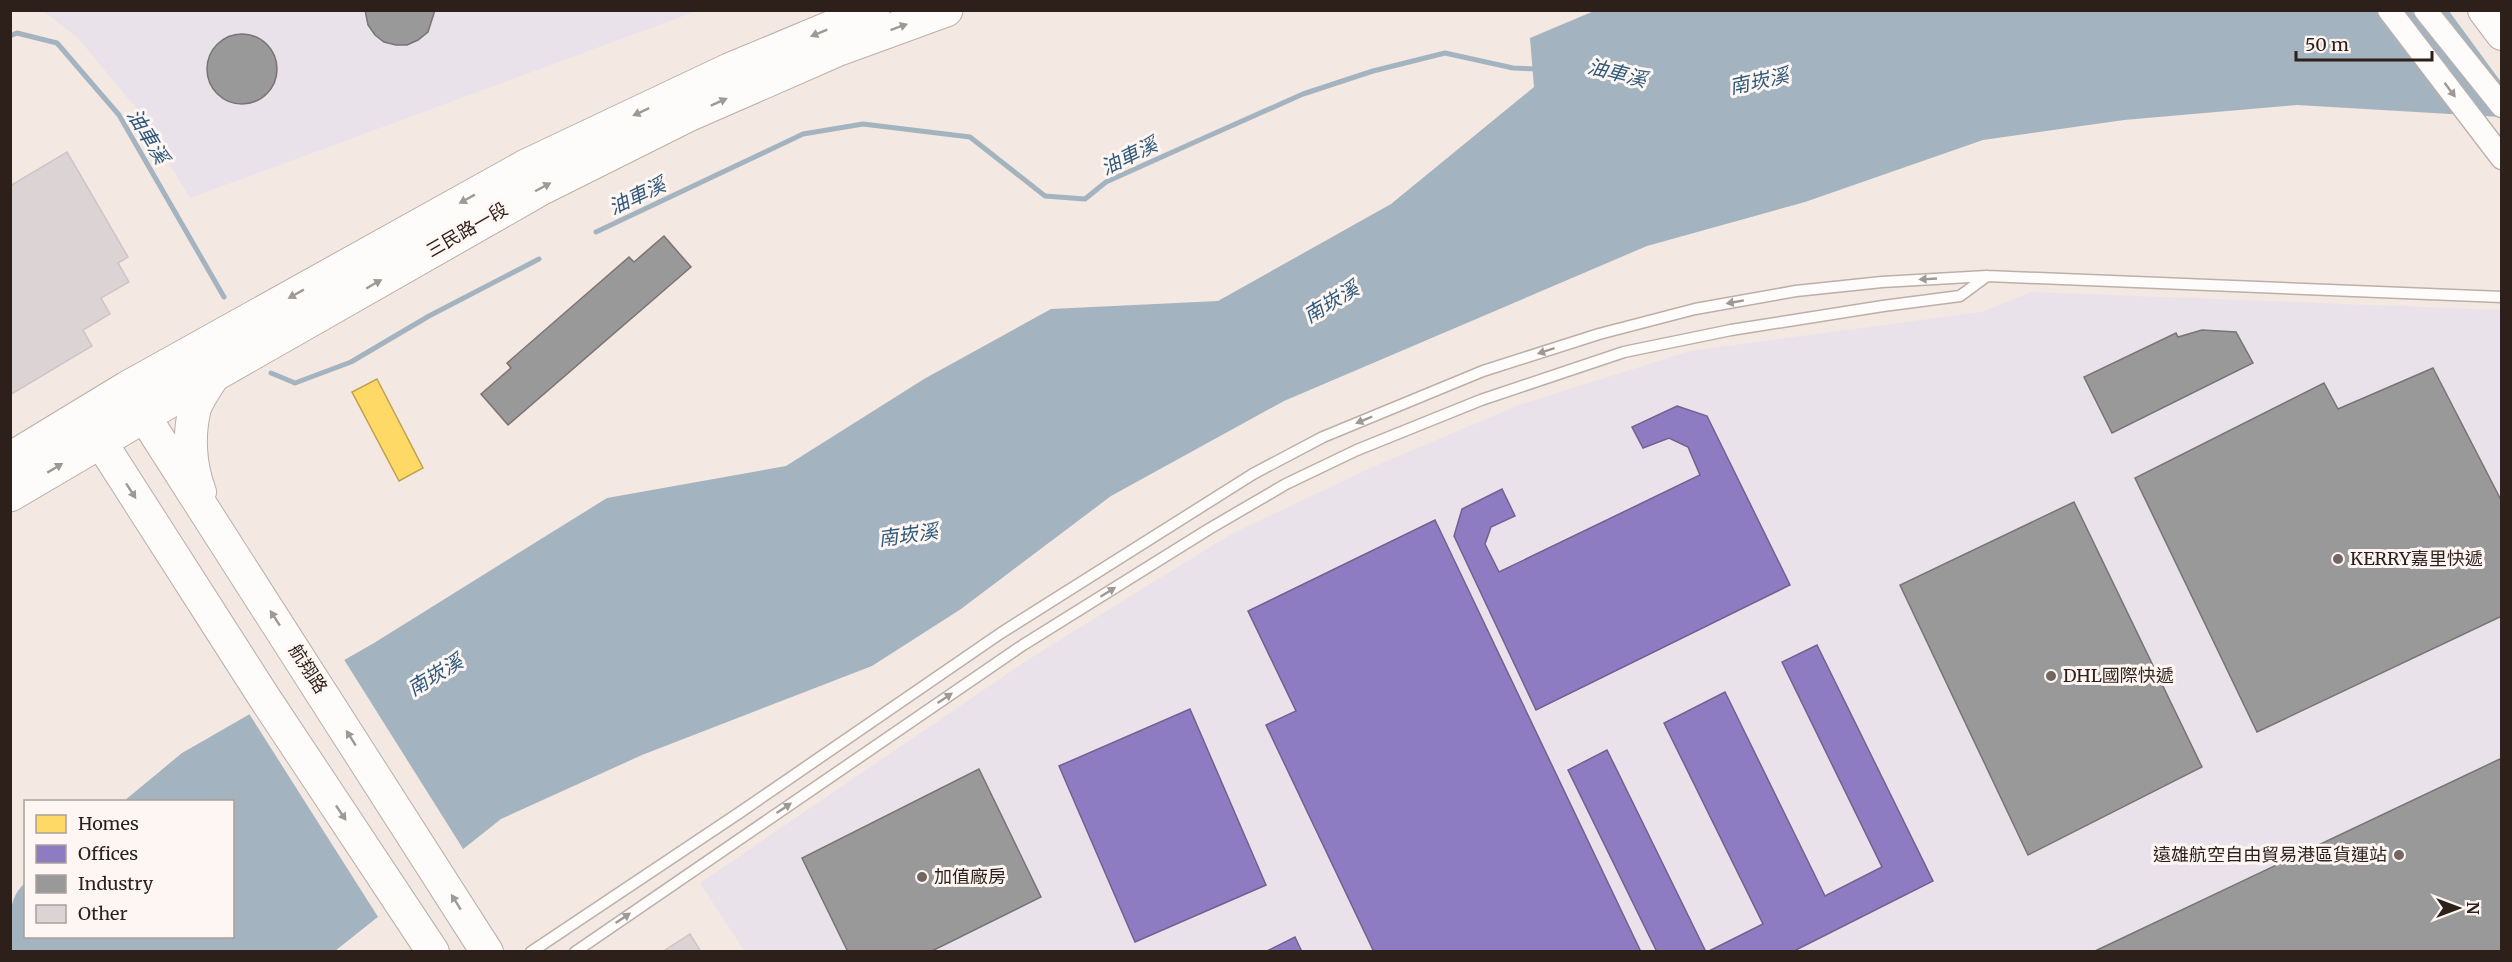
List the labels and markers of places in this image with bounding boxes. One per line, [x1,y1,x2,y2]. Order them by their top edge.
place label: KERRY嘉里快遞 [2350,547,2483,570]
marker: KERRY嘉里快遞 [2331,552,2345,566]
place label: DHL國際快遞 [2063,664,2174,687]
marker: DHL國際快遞 [2044,669,2058,683]
place label: 遠雄航空自由貿易港區貨運站 [2153,843,2387,866]
marker: 遠雄航空自由貿易港區貨運站 [2392,848,2406,862]
place label: 加值廠房 [934,865,1006,888]
marker: 加值廠房 [915,870,929,884]

